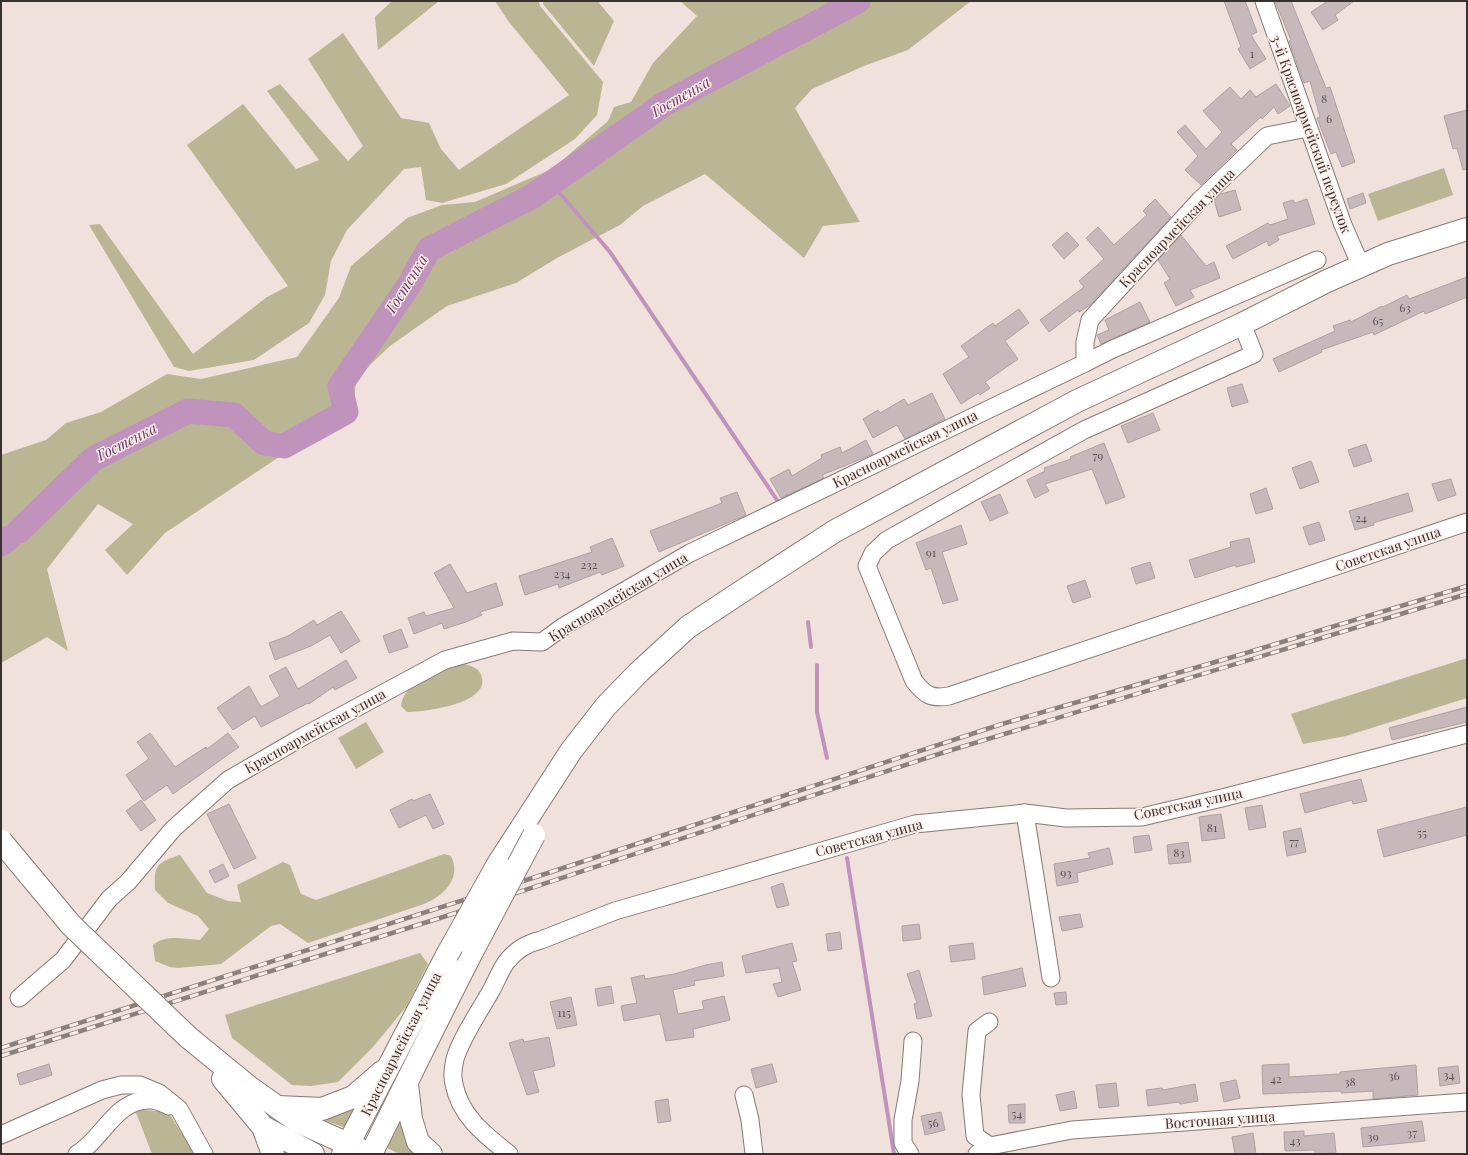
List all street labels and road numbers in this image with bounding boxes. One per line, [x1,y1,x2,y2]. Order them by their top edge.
street label: 3-й Красноармейский переулок [1267,32,1356,236]
street label: Красноармейская улица [1115,164,1239,291]
street label: Красноармейская улица [829,405,980,492]
street label: Советская улица [1333,522,1443,575]
street label: Красноармейская улица [545,547,691,646]
street label: Красноармейская улица [241,684,389,777]
street label: Советская улица [1132,783,1244,824]
street label: Советская улица [813,814,925,861]
street label: Красноармейская улица [356,969,445,1119]
street label: Восточная улица [1164,1106,1276,1133]

